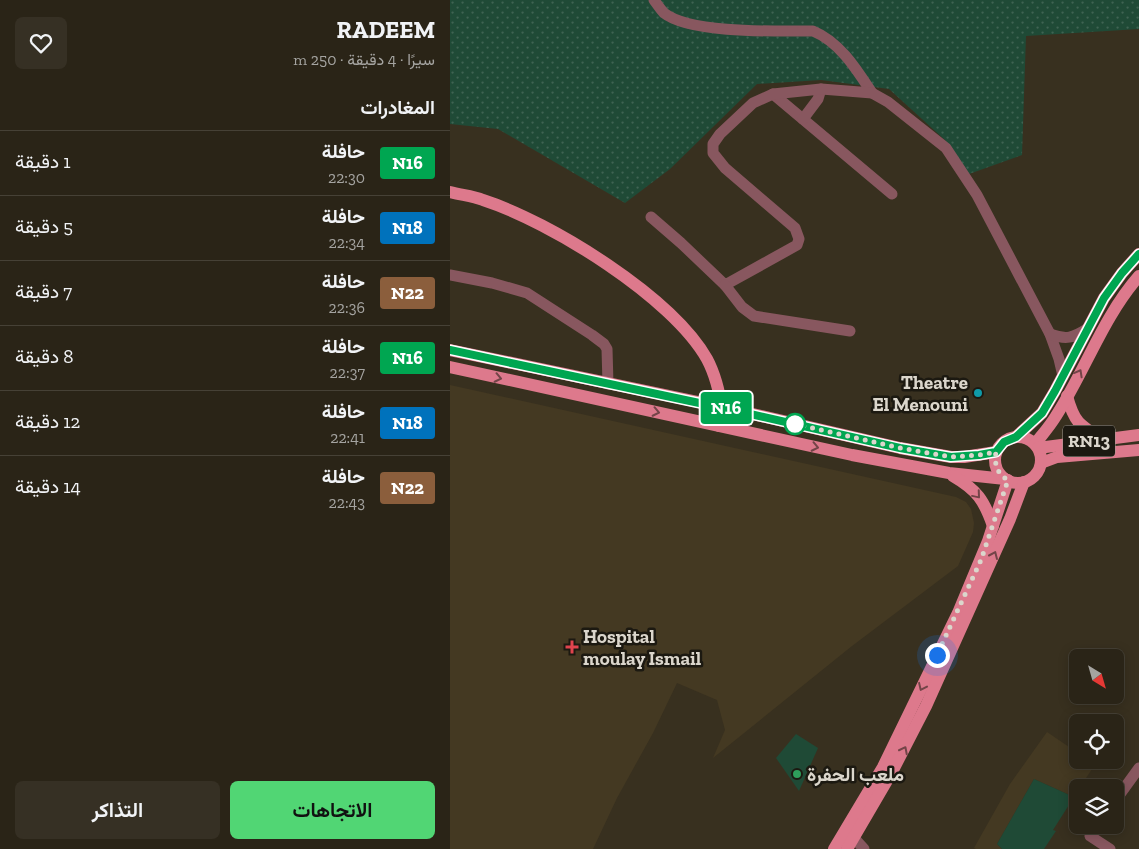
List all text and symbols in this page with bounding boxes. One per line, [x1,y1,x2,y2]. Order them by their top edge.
text: RADEEM [337,15,435,44]
button: heart [15,17,67,69]
text: سيرًا · 4 دقيقة · 250 m [293,50,435,69]
text: المغادرات [360,96,435,119]
text: حافلة [322,140,365,163]
text: 1 دقيقة [15,150,71,173]
text: N16 [392,152,423,174]
text: 22:30 [328,168,365,187]
text: حافلة [322,205,365,228]
text: 5 دقيقة [15,215,73,238]
text: N18 [392,217,423,239]
text: 22:34 [328,233,365,252]
text: حافلة [322,270,365,293]
text: 7 دقيقة [15,280,72,303]
text: N22 [391,282,424,304]
text: 22:36 [329,298,365,317]
text: حافلة [322,335,365,358]
text: 8 دقيقة [15,345,74,368]
text: N16 [392,347,423,369]
text: 22:37 [330,363,365,382]
one-way arrow [1073,370,1083,379]
place label: Theatre El Menouni [873,371,968,416]
one-way arrow [493,372,502,383]
marker: Theatre El Menouni [972,387,984,399]
line badge: N16 [697,392,755,424]
text: N16 [711,397,741,419]
text: حافلة [322,400,365,423]
one-way arrow [652,406,661,417]
text: 12 دقيقة [15,410,80,433]
text: N18 [392,412,423,434]
unlabelled marker [784,413,806,435]
road number: RN13 [1063,426,1115,456]
text: 22:41 [330,428,365,447]
one-way arrow [811,441,820,451]
text: حافلة [322,465,365,488]
text: 14 دقيقة [15,475,81,498]
text: N22 [391,477,424,499]
one-way arrow [972,489,981,498]
text: 22:43 [328,493,365,512]
one-way arrow [987,551,998,560]
place label: Hospital moulay Ismail [583,625,702,670]
marker: Hospital moulay Ismail [565,640,579,654]
your location [925,643,950,668]
north arrow [1069,649,1124,704]
map controls [1069,649,1124,834]
one-way arrow [918,682,929,691]
button: locate [1069,714,1124,769]
one-way arrow [898,746,908,755]
place label: ملعب الحفرة [807,763,904,787]
marker: ملعب الحفرة [791,768,803,780]
button: layers [1069,779,1124,834]
button: التذاكر [15,781,220,839]
button: الاتجاهات [230,781,435,839]

